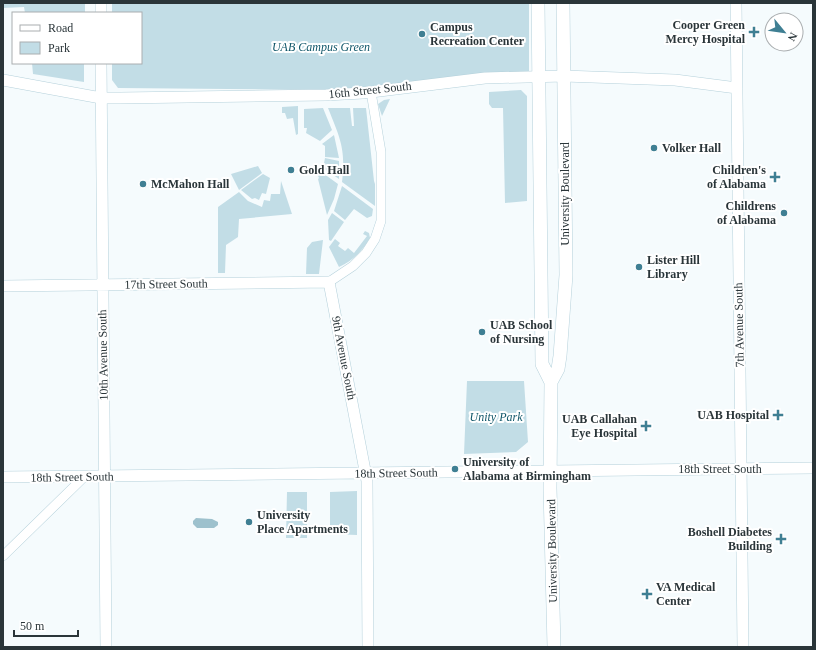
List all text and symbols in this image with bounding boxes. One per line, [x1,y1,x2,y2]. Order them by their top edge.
legend [12,12,142,64]
north arrow [764,12,804,52]
place label: Cooper Green Mercy Hospital [666,18,746,46]
place label: Campus Recreation Center [430,20,525,48]
text: Road [48,21,73,35]
marker: Cooper Green Mercy Hospital [748,26,760,38]
marker: Campus Recreation Center [417,29,427,39]
text: N [786,30,800,43]
park label: UAB Campus Green [272,40,370,54]
text: Park [48,41,70,55]
street label: 16th Street South [328,79,412,101]
place label: Volker Hall [662,141,722,155]
street label: University Boulevard [558,142,572,246]
marker: Volker Hall [649,143,659,153]
place label: Gold Hall [299,163,350,177]
place label: Children's of Alabama [707,163,766,191]
marker: Gold Hall [286,165,296,175]
marker: Children's of Alabama [769,171,781,183]
place label: McMahon Hall [151,177,230,191]
marker: McMahon Hall [138,179,148,189]
place label: Childrens of Alabama [717,199,776,227]
marker: Childrens of Alabama [779,208,789,218]
place label: Lister Hill Library [647,253,700,281]
marker: Lister Hill Library [634,262,644,272]
street label: 17th Street South [124,276,208,292]
street label: 7th Avenue South [731,282,747,368]
street label: 10th Avenue South [95,309,111,401]
street label: 9th Avenue South [329,315,359,401]
place label: UAB School of Nursing [490,318,553,346]
marker: UAB School of Nursing [477,327,487,337]
place label: UAB Hospital [697,408,770,422]
marker: UAB Hospital [772,409,784,421]
park label: Unity Park [470,410,523,424]
place label: UAB Callahan Eye Hospital [562,412,638,440]
marker: UAB Callahan Eye Hospital [640,420,652,432]
place label: University of Alabama at Birmingham [463,455,591,483]
street label: 18th Street South [678,462,762,476]
marker: University of Alabama at Birmingham [450,464,460,474]
street label: 18th Street South [354,465,438,481]
street label: 18th Street South [30,469,114,485]
street label: University Boulevard [544,499,560,603]
place label: University Place Apartments [257,508,348,536]
marker: University Place Apartments [244,517,254,527]
place label: Boshell Diabetes Building [688,525,772,553]
marker: Boshell Diabetes Building [775,533,787,545]
place label: VA Medical Center [656,580,716,608]
marker: VA Medical Center [641,588,653,600]
scale bar [14,612,78,638]
text: 50 m [20,619,45,633]

